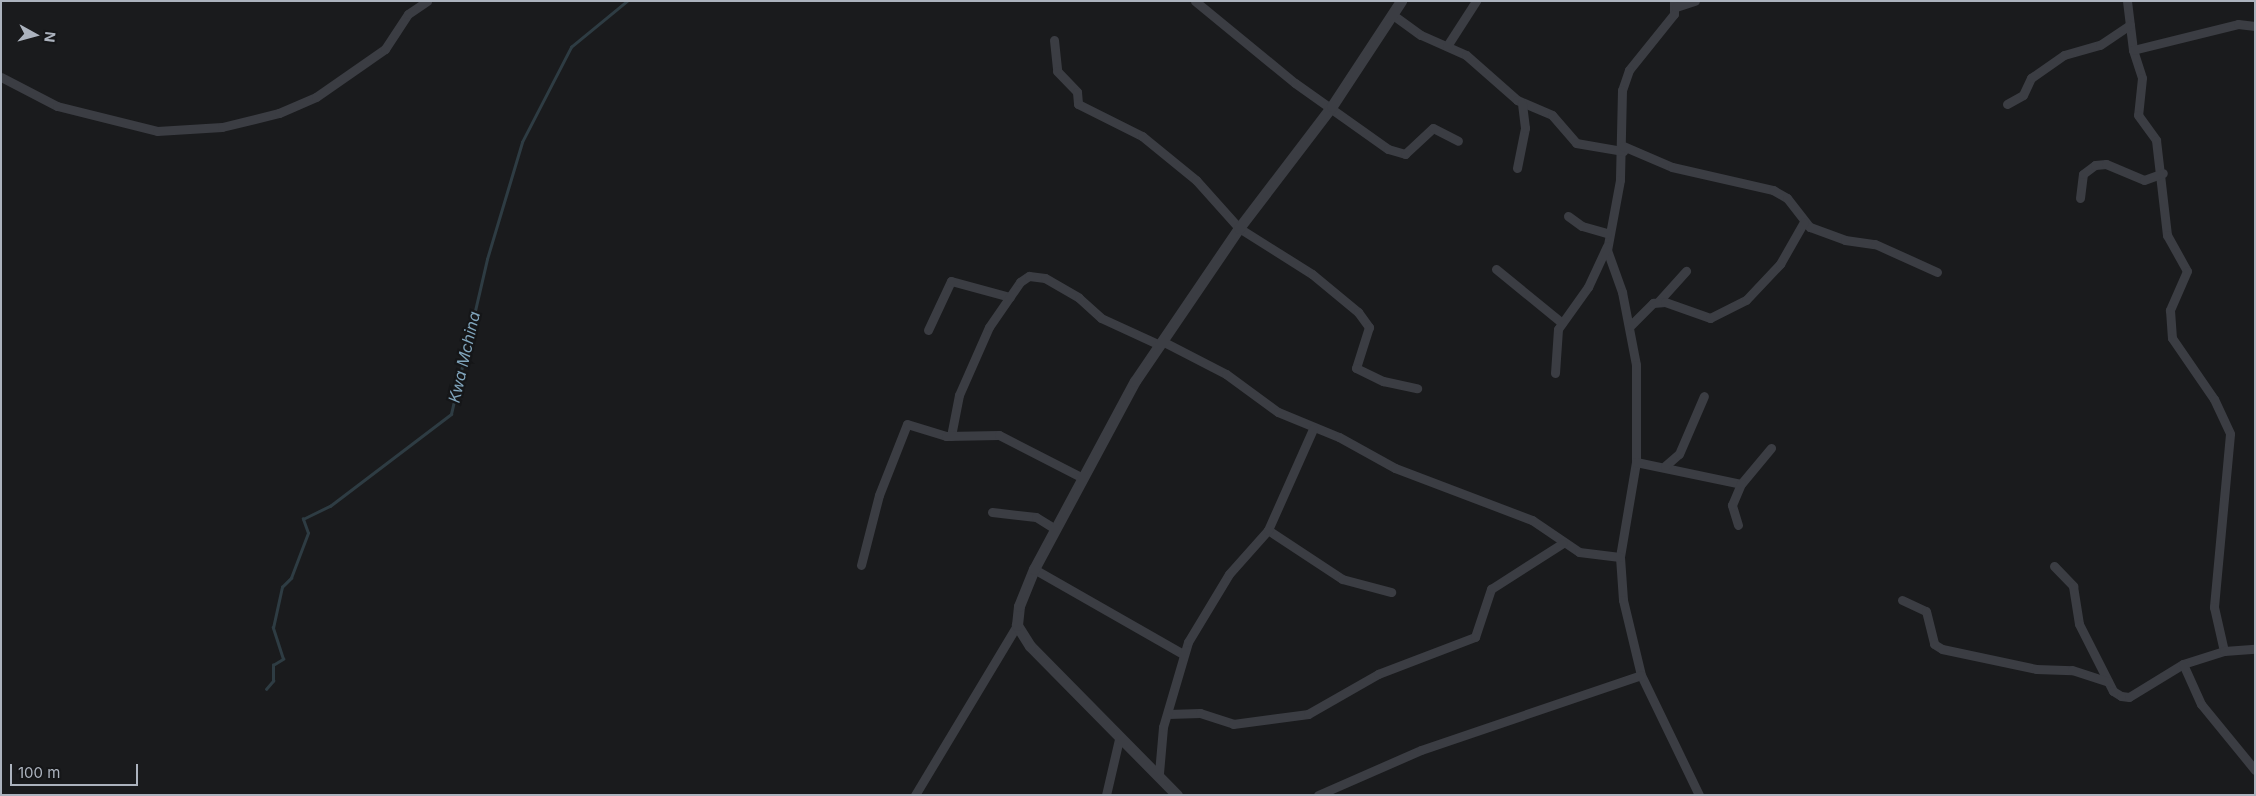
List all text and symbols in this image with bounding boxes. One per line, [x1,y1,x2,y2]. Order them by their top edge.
north arrow [10,10,60,60]
text: N [41,31,59,43]
water label: Kwa Mchina [444,309,484,405]
scale bar [12,754,140,786]
text: 100 m [18,763,60,782]

